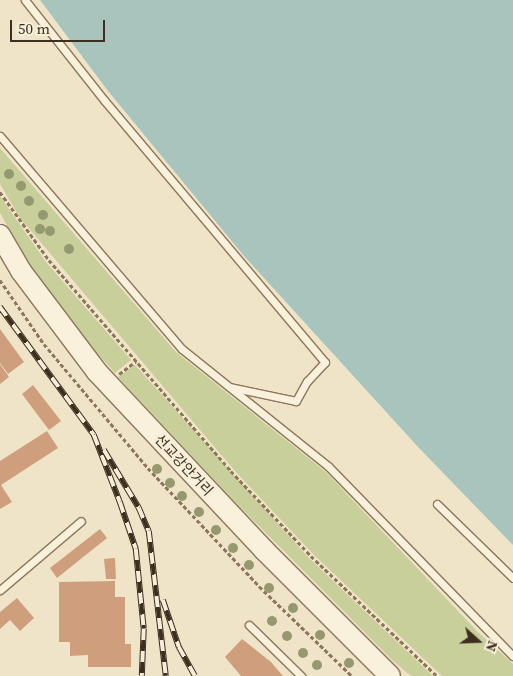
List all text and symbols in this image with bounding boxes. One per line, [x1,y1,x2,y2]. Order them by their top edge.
scale bar [12,10,108,42]
text: 50 m [18,18,50,39]
street label: 선교강안거리 [152,431,216,499]
north arrow [453,616,503,666]
text: N [481,638,503,654]

